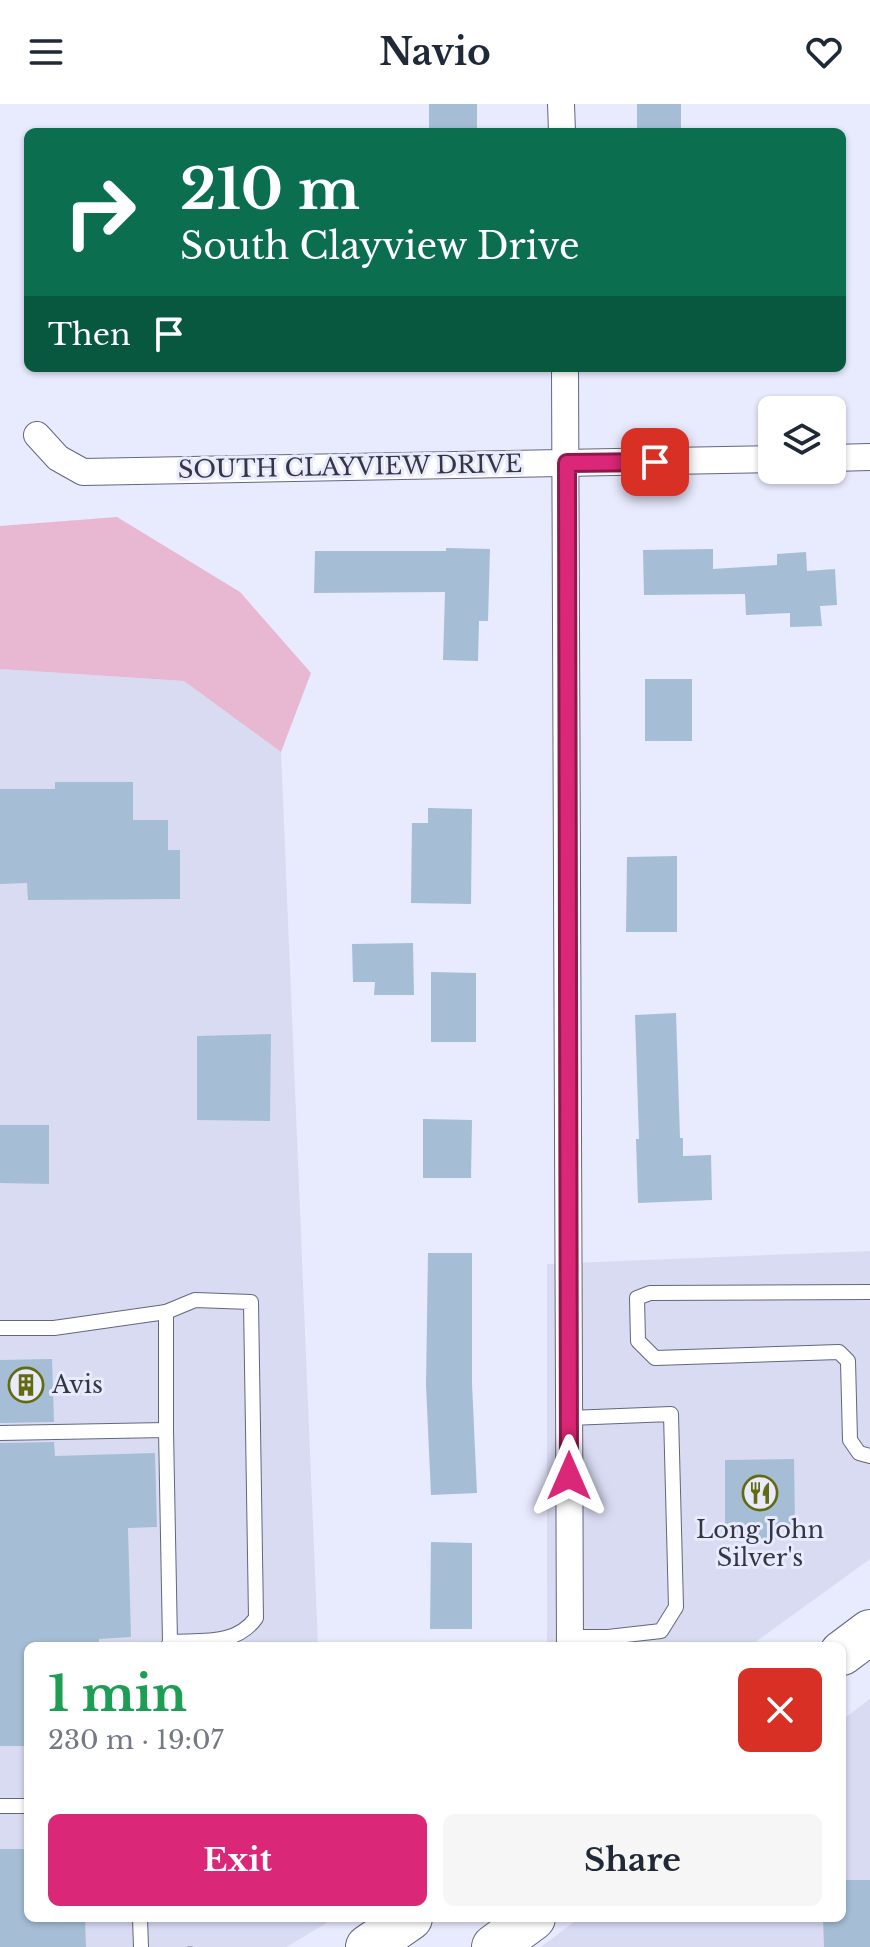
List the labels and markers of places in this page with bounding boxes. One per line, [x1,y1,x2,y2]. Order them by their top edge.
pin [621,428,689,496]
building icon: Avis [7,1366,45,1404]
place label: Avis [51,1370,103,1399]
restaurant icon: Long John Silver's [741,1474,779,1512]
place label: Long John Silver's [696,1515,824,1572]

